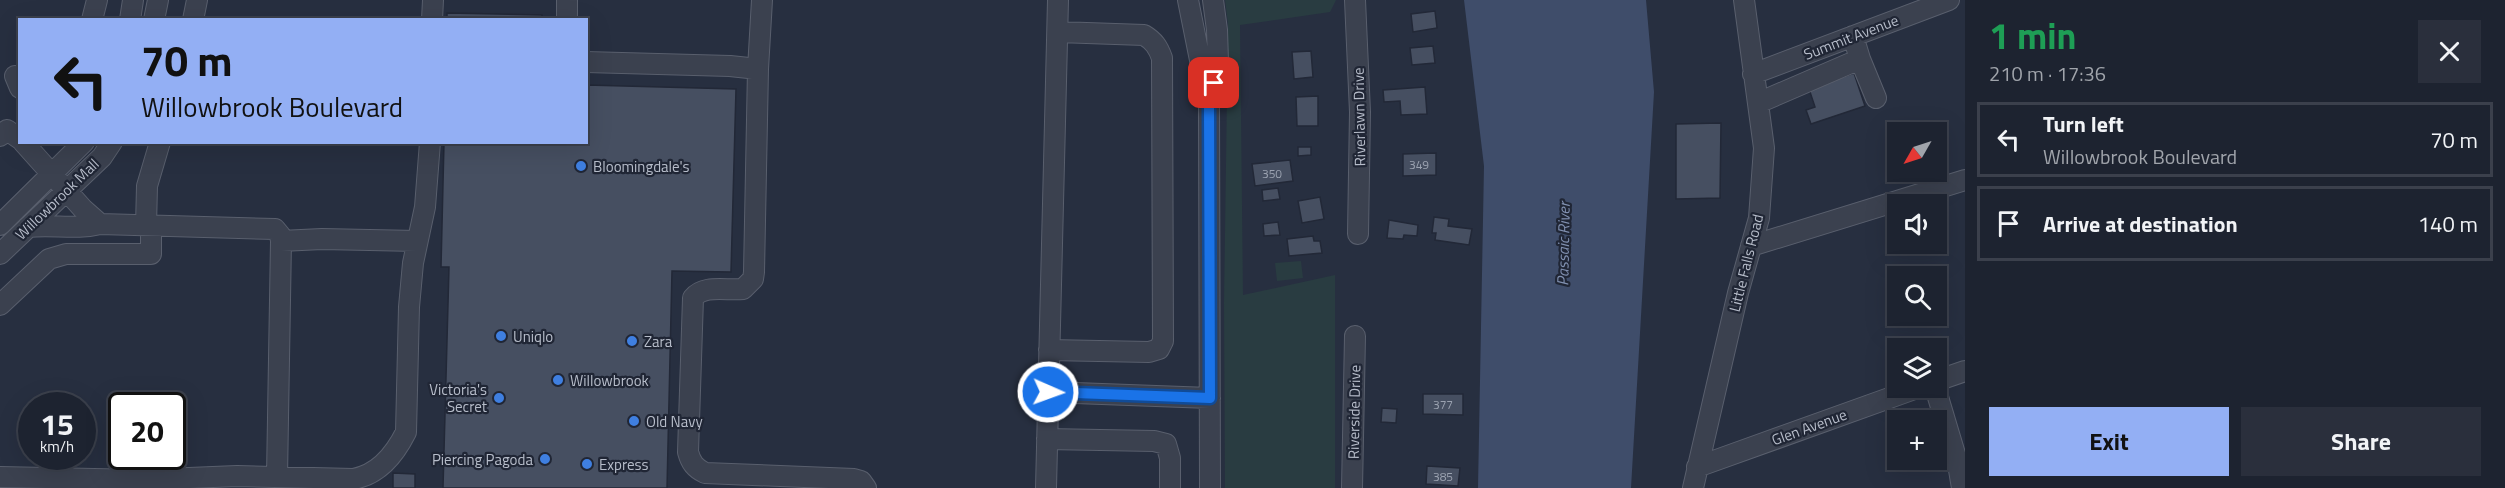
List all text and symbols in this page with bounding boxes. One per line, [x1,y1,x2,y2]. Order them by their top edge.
street label: Summit Avenue [1800,8,1902,66]
text: 1 min [1989,8,2076,63]
button: close [2418,20,2481,83]
text: 70 m [141,28,233,92]
icon: left [42,42,120,120]
pin [1188,57,1239,108]
text: 210 m · 17:36 [1989,58,2106,89]
icon: arrive [1197,66,1230,99]
street label: Riverlawn Drive [1347,67,1371,167]
text: Willowbrook Boulevard [141,86,403,127]
text: Turn left [2043,107,2124,141]
north arrow [1887,122,1947,182]
map controls [1887,122,1947,470]
icon: left [1992,123,2025,156]
text: 70 m [2430,123,2478,157]
text: Willowbrook Boulevard [2043,141,2237,172]
street label: Willowbrook Mall [10,153,104,245]
place label: Bloomingdale's [593,155,689,178]
house number: 349 [1409,155,1429,174]
marker: Bloomingdale's [574,159,588,173]
house number: 350 [1262,164,1282,183]
button: sound [1887,194,1947,254]
water label: Passaic River [1550,200,1576,286]
icon: arrive [1992,207,2025,240]
text: Arrive at destination [2043,207,2238,241]
text: 140 m [2418,207,2478,241]
street label: Little Falls Road [1723,212,1769,314]
button: search [1887,266,1947,326]
place label: Uniqlo [513,325,553,348]
marker: Uniqlo [494,329,508,343]
place label: Zara [644,330,673,353]
marker: Zara [625,334,639,348]
button: layers [1887,338,1947,398]
position arrow [1016,360,1080,424]
street label: Riverside Drive [1342,365,1366,459]
place label: Willowbrook [570,369,649,392]
marker: Willowbrook [551,373,565,387]
place label: Victoria's Secret [429,378,488,418]
marker: Victoria's Secret [492,391,506,405]
speed limit sign: 20 [108,392,186,470]
house number: 377 [1433,395,1453,414]
text: 15 [40,401,74,447]
street label: Glen Avenue [1768,403,1850,451]
button: Exit [1989,407,2229,476]
button: Share [2241,407,2481,476]
place label: Old Navy [646,410,703,433]
button: + [1887,410,1947,470]
marker: Old Navy [627,414,641,428]
text: km/h [40,435,74,458]
place label: Piercing Pagoda [432,448,533,471]
marker: Piercing Pagoda [538,452,552,466]
place label: Express [599,453,649,476]
marker: Express [580,457,594,471]
house number: 385 [1433,467,1453,486]

